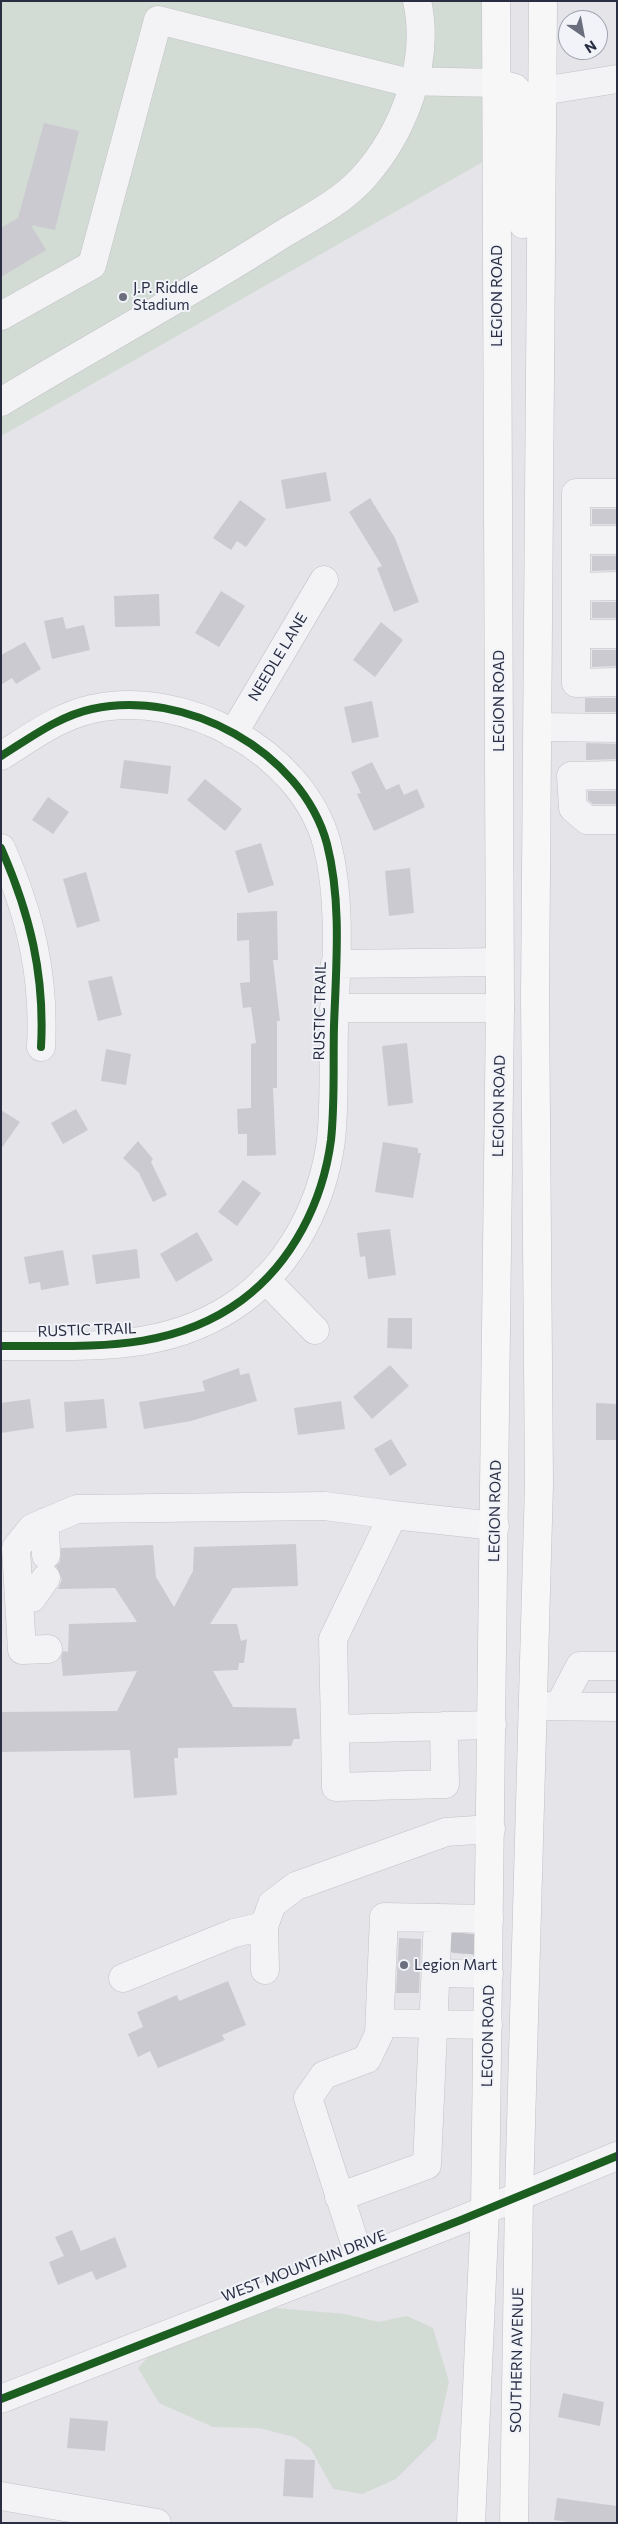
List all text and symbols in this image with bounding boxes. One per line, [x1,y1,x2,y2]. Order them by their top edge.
north arrow [558,10,608,60]
text: N [582,37,600,57]
street label: LEGION ROAD [488,245,506,347]
place label: J.P. Riddle Stadium [133,279,198,314]
marker: J.P. Riddle Stadium [117,291,129,303]
street label: NEEDLE LANE [245,610,311,704]
street label: LEGION ROAD [490,650,508,752]
street label: RUSTIC TRAIL [310,961,330,1061]
street label: LEGION ROAD [489,1055,509,1157]
street label: RUSTIC TRAIL [37,1319,137,1341]
street label: LEGION ROAD [485,1460,505,1562]
place label: Legion Mart [414,1956,497,1974]
marker: Legion Mart [398,1959,410,1971]
street label: LEGION ROAD [478,1985,498,2087]
street label: WEST MOUNTAIN DRIVE [219,2226,389,2306]
street label: SOUTHERN AVENUE [507,2287,527,2433]

